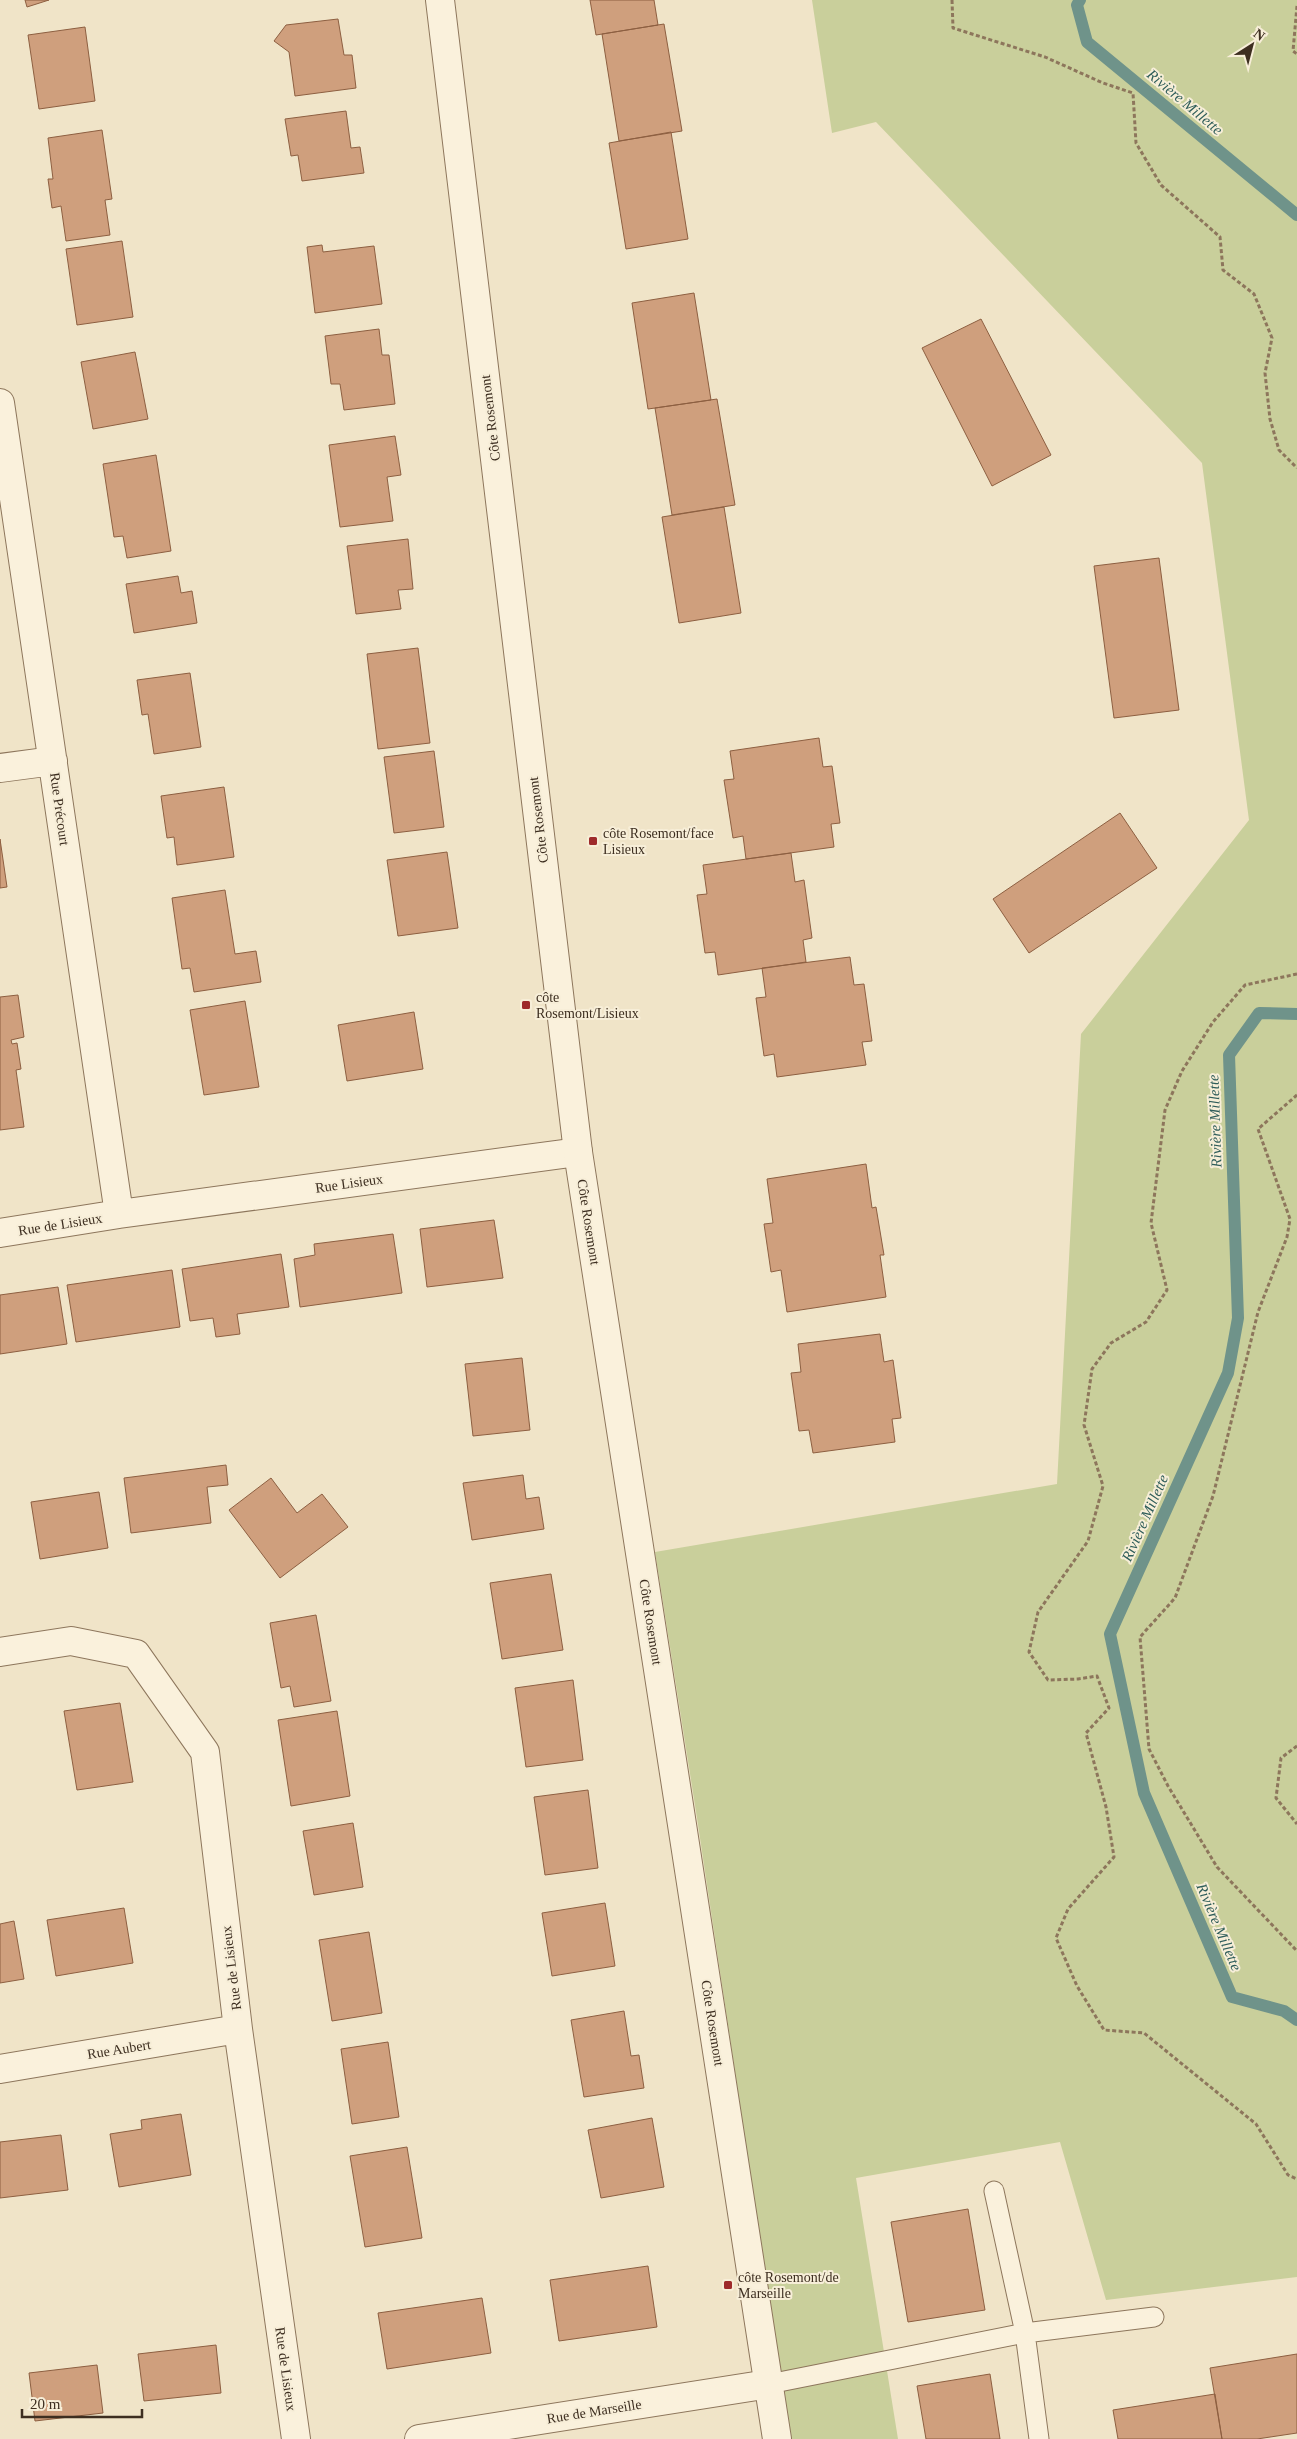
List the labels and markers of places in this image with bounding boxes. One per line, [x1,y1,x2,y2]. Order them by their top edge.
place label: côte Rosemont/face Lisieux [603,826,714,857]
marker: côte Rosemont/face Lisieux [587,835,599,847]
place label: côte Rosemont/Lisieux [536,990,639,1021]
marker: côte Rosemont/Lisieux [520,999,532,1011]
place label: côte Rosemont/de Marseille [738,2270,839,2301]
marker: côte Rosemont/de Marseille [722,2279,734,2291]

